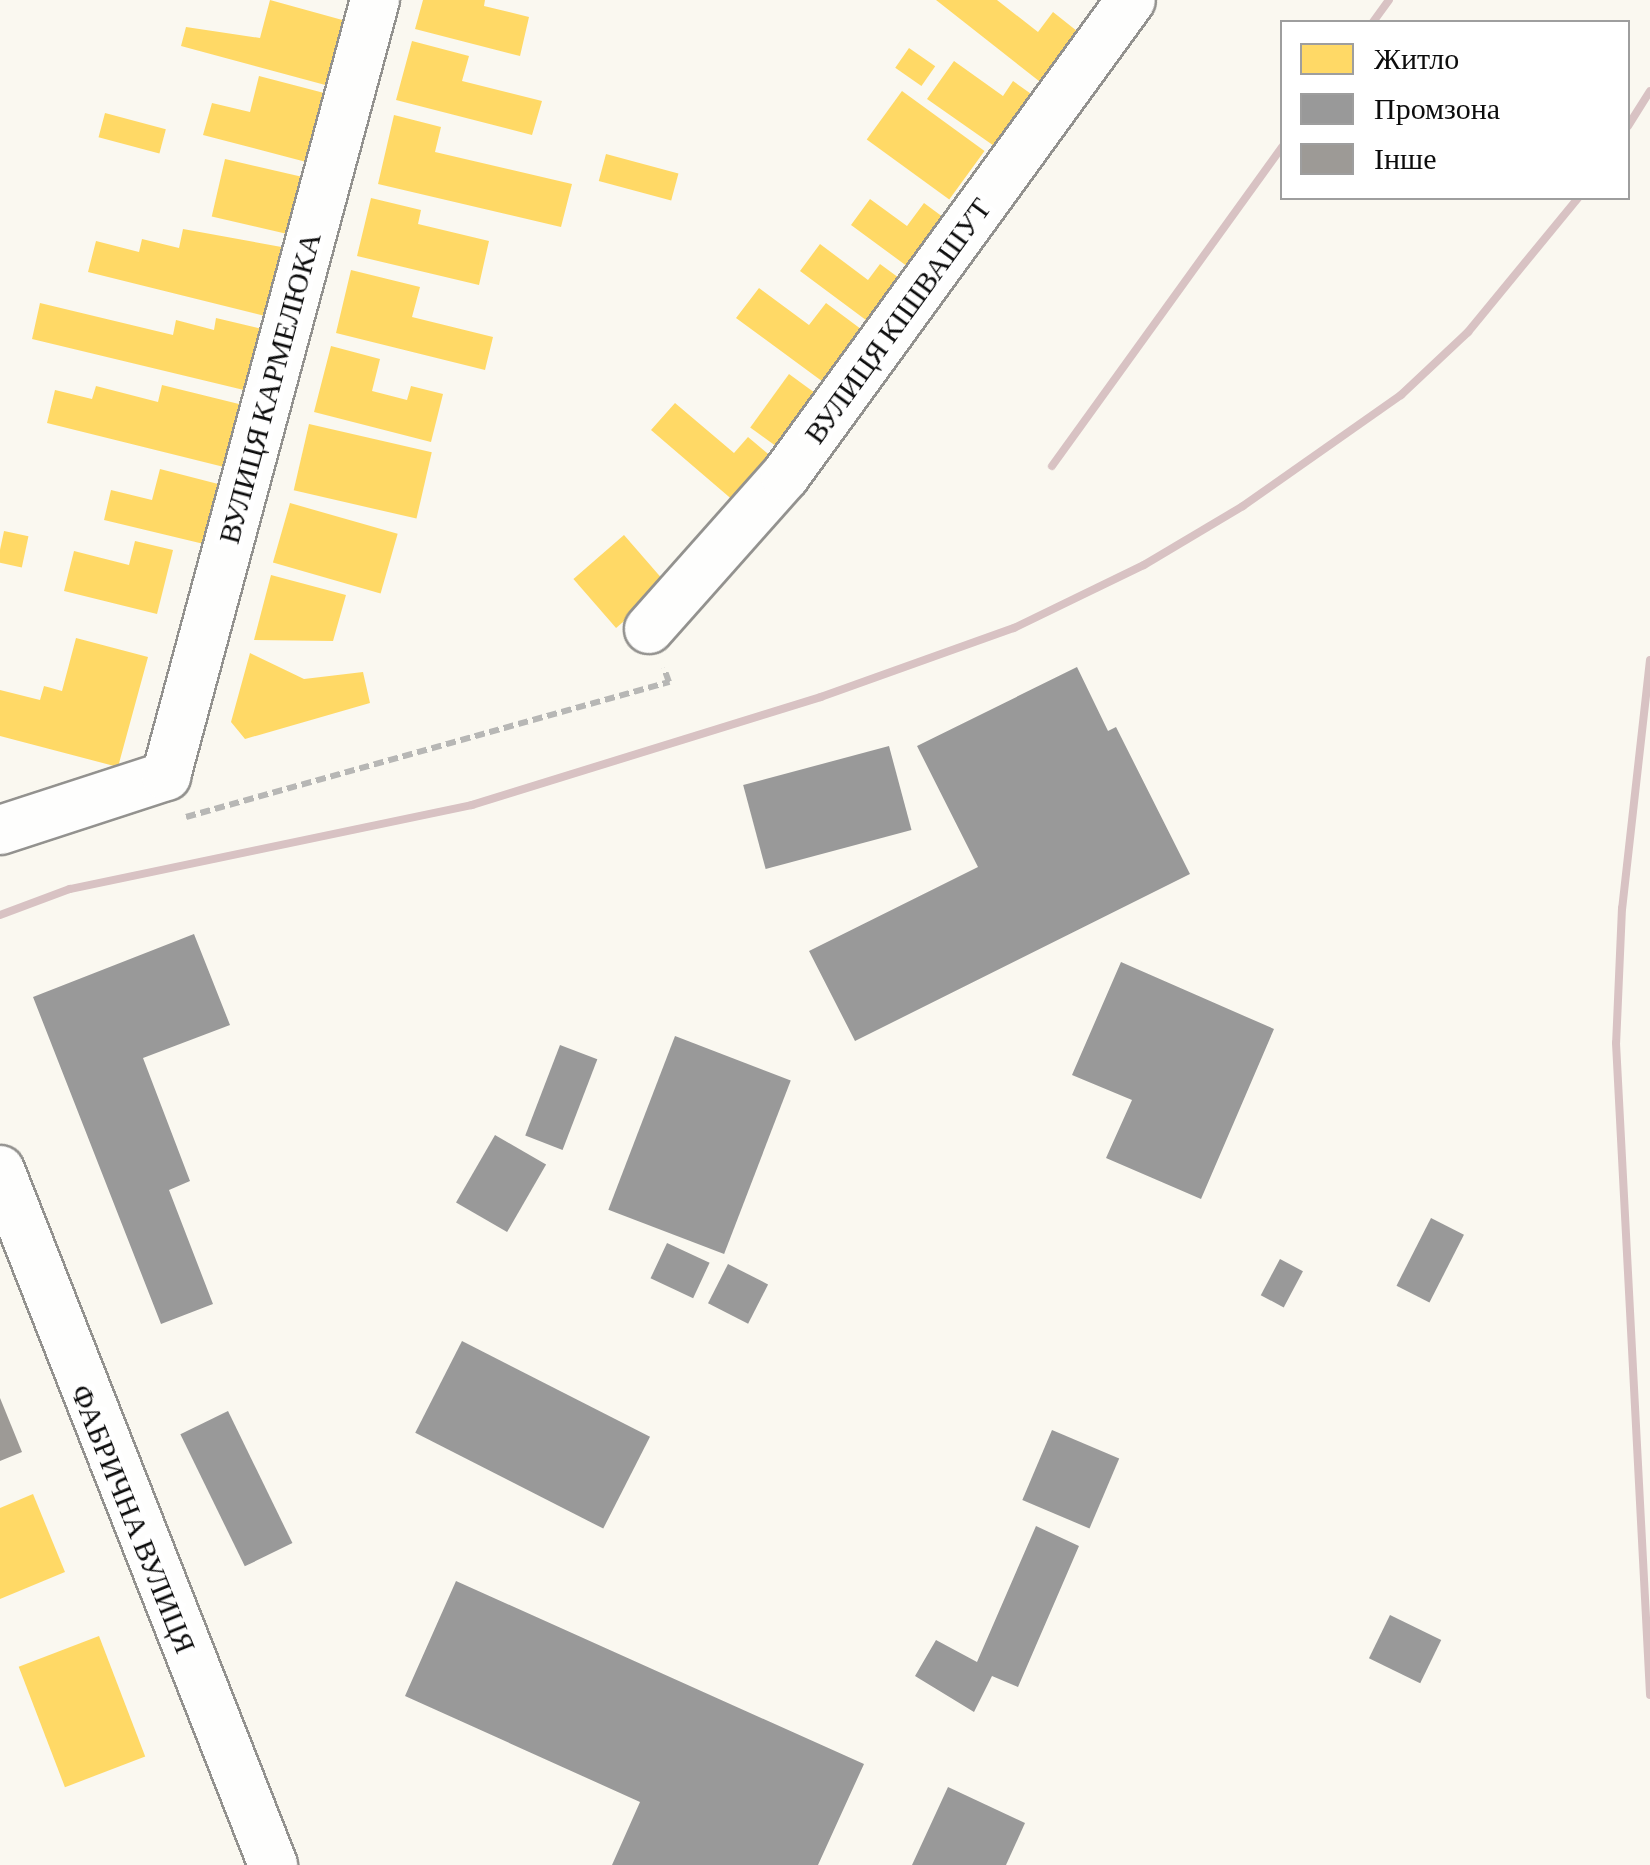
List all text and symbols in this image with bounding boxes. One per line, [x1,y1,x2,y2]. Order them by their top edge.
legend [1280,20,1630,200]
text: Житло [1374,42,1459,75]
text: Промзона [1374,92,1500,125]
text: Інше [1374,142,1436,175]
street label: ВУЛИЦЯ КІШВАШУТ [797,191,999,451]
street label: ВУЛИЦЯ КАРМЕЛЮКА [211,229,329,547]
street label: ФАБРИЧНА ВУЛИЦЯ [63,1379,203,1659]

